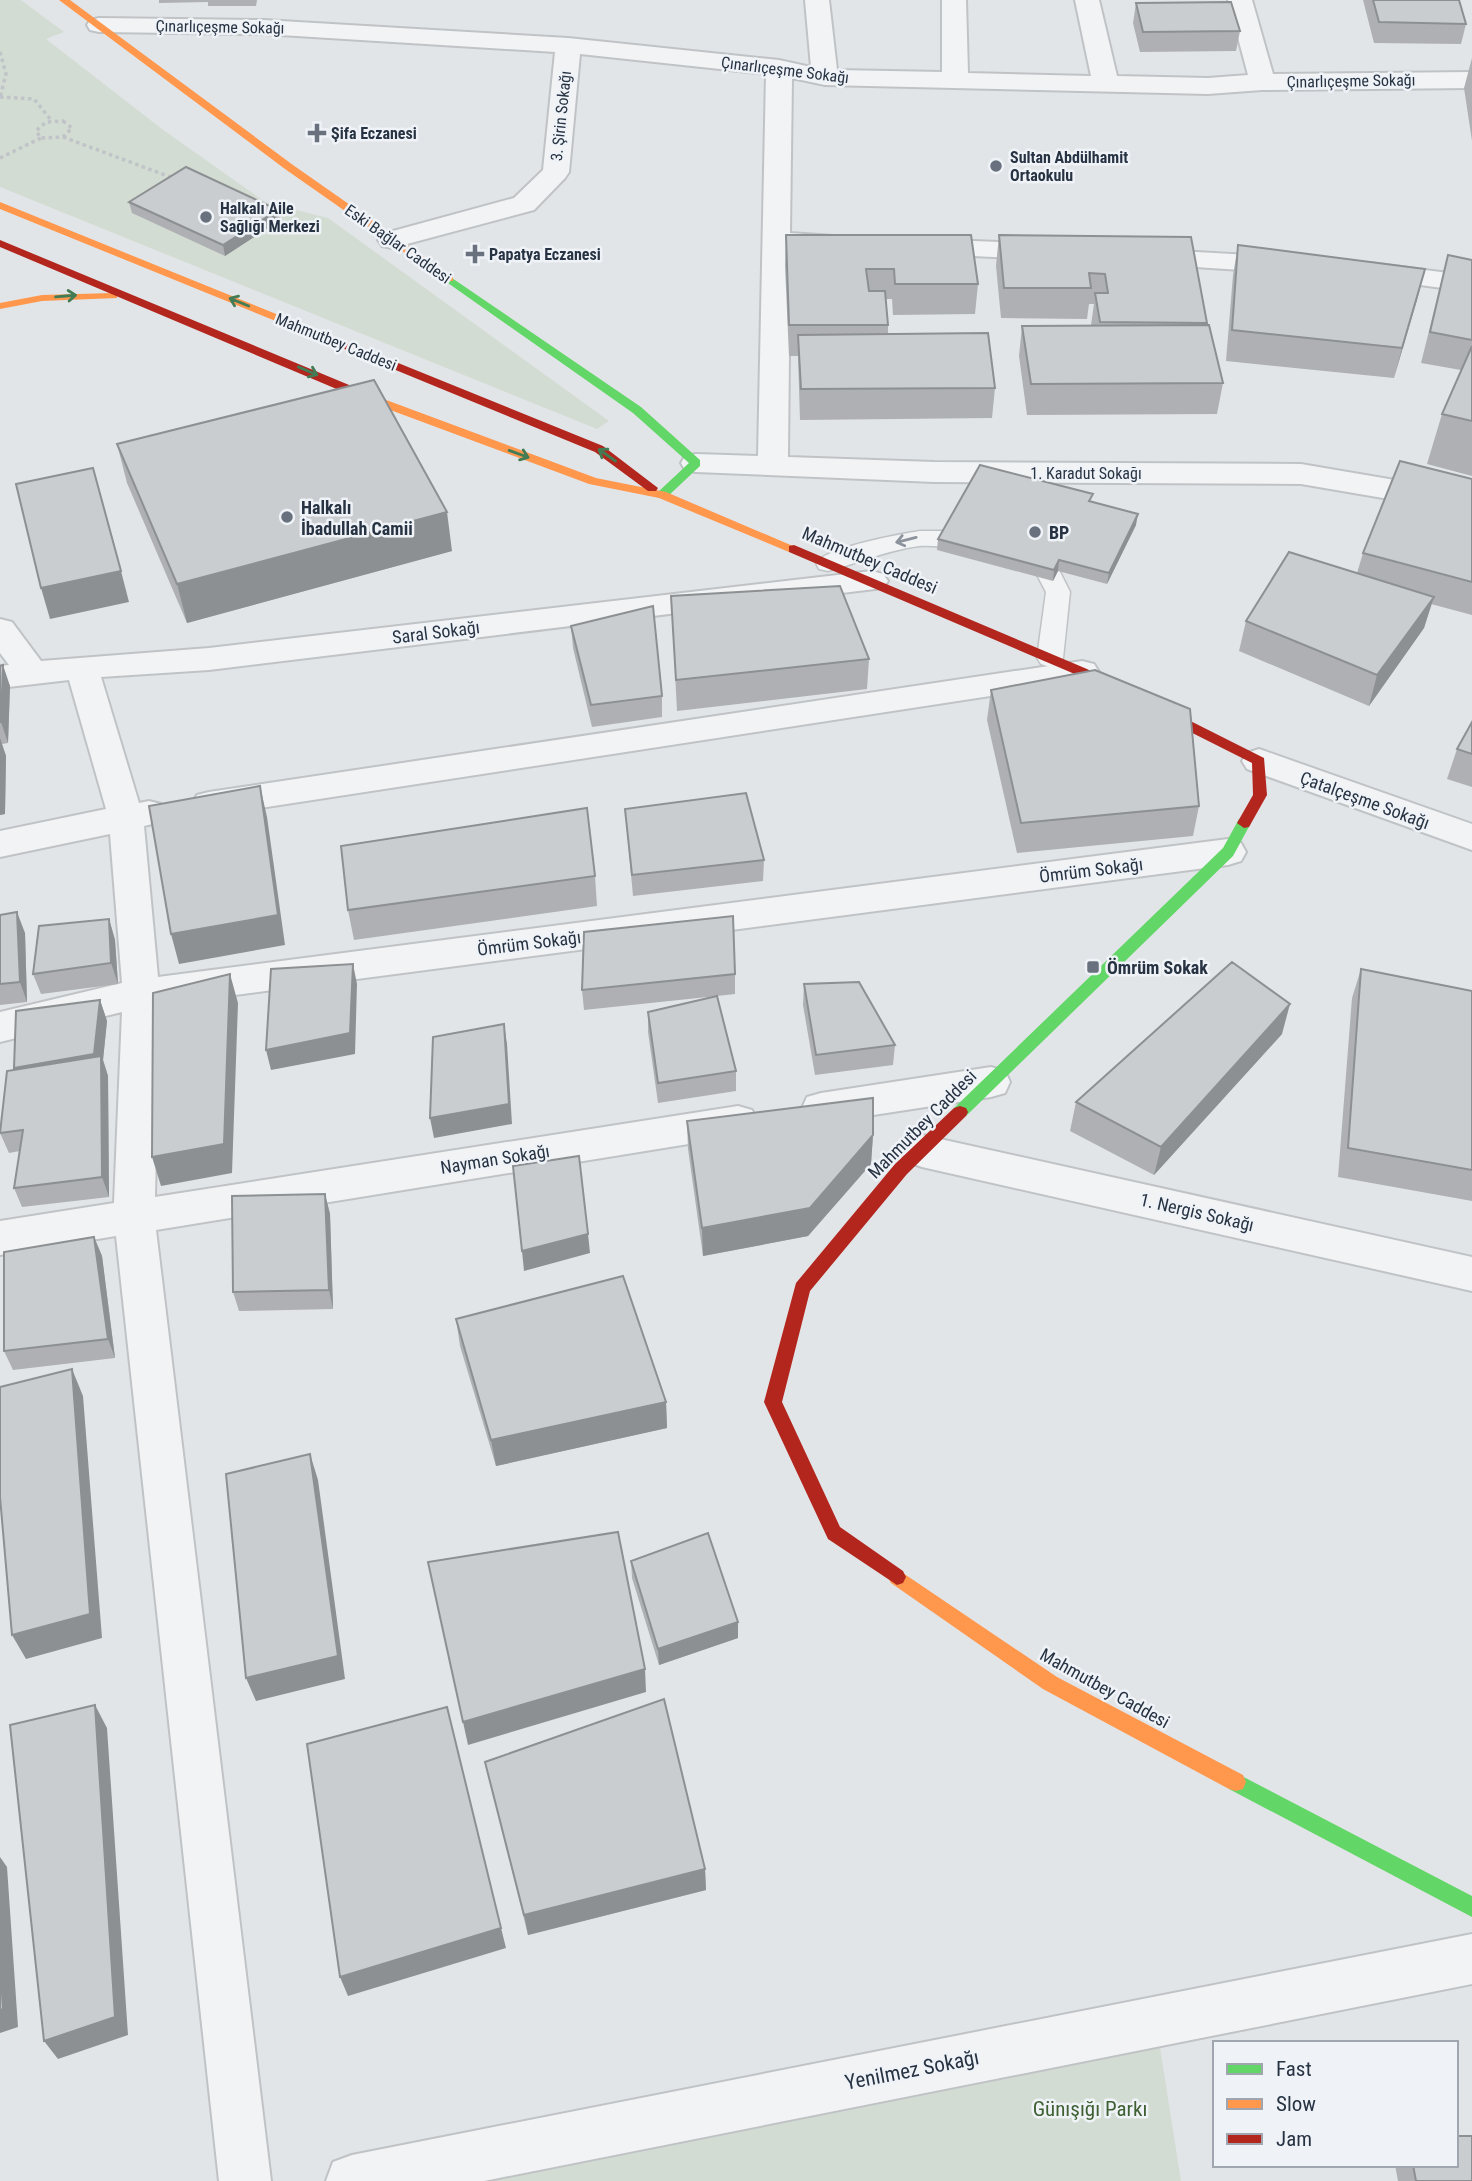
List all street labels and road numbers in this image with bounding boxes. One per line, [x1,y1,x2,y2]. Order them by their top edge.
street label: Çınarlıçeşme Sokağı [155,16,285,38]
street label: Çınarlıçeşme Sokağı [720,53,850,87]
street label: 3. Şirin Sokağı [547,70,575,162]
street label: Çınarlıçeşme Sokağı [1286,70,1416,92]
street label: Eski Bağlar Caddesi [341,200,455,288]
street label: Mahmutbey Caddesi [273,309,399,375]
street label: 1. Karadut Sokağı [1030,464,1142,483]
street label: Mahmutbey Caddesi [799,522,941,598]
street label: Saral Sokağı [391,616,481,648]
street label: Çatalçeşme Sokağı [1297,767,1433,833]
street label: Ömrüm Sokağı [1038,853,1144,887]
street label: Ömrüm Sokağı [476,926,582,960]
street label: Mahmutbey Caddesi [863,1065,981,1183]
street label: Nayman Sokağı [439,1140,551,1178]
street label: 1. Nergis Sokağı [1138,1189,1256,1235]
street label: Mahmutbey Caddesi [1037,1644,1173,1732]
street label: Yenilmez Sokağı [843,2045,981,2095]

